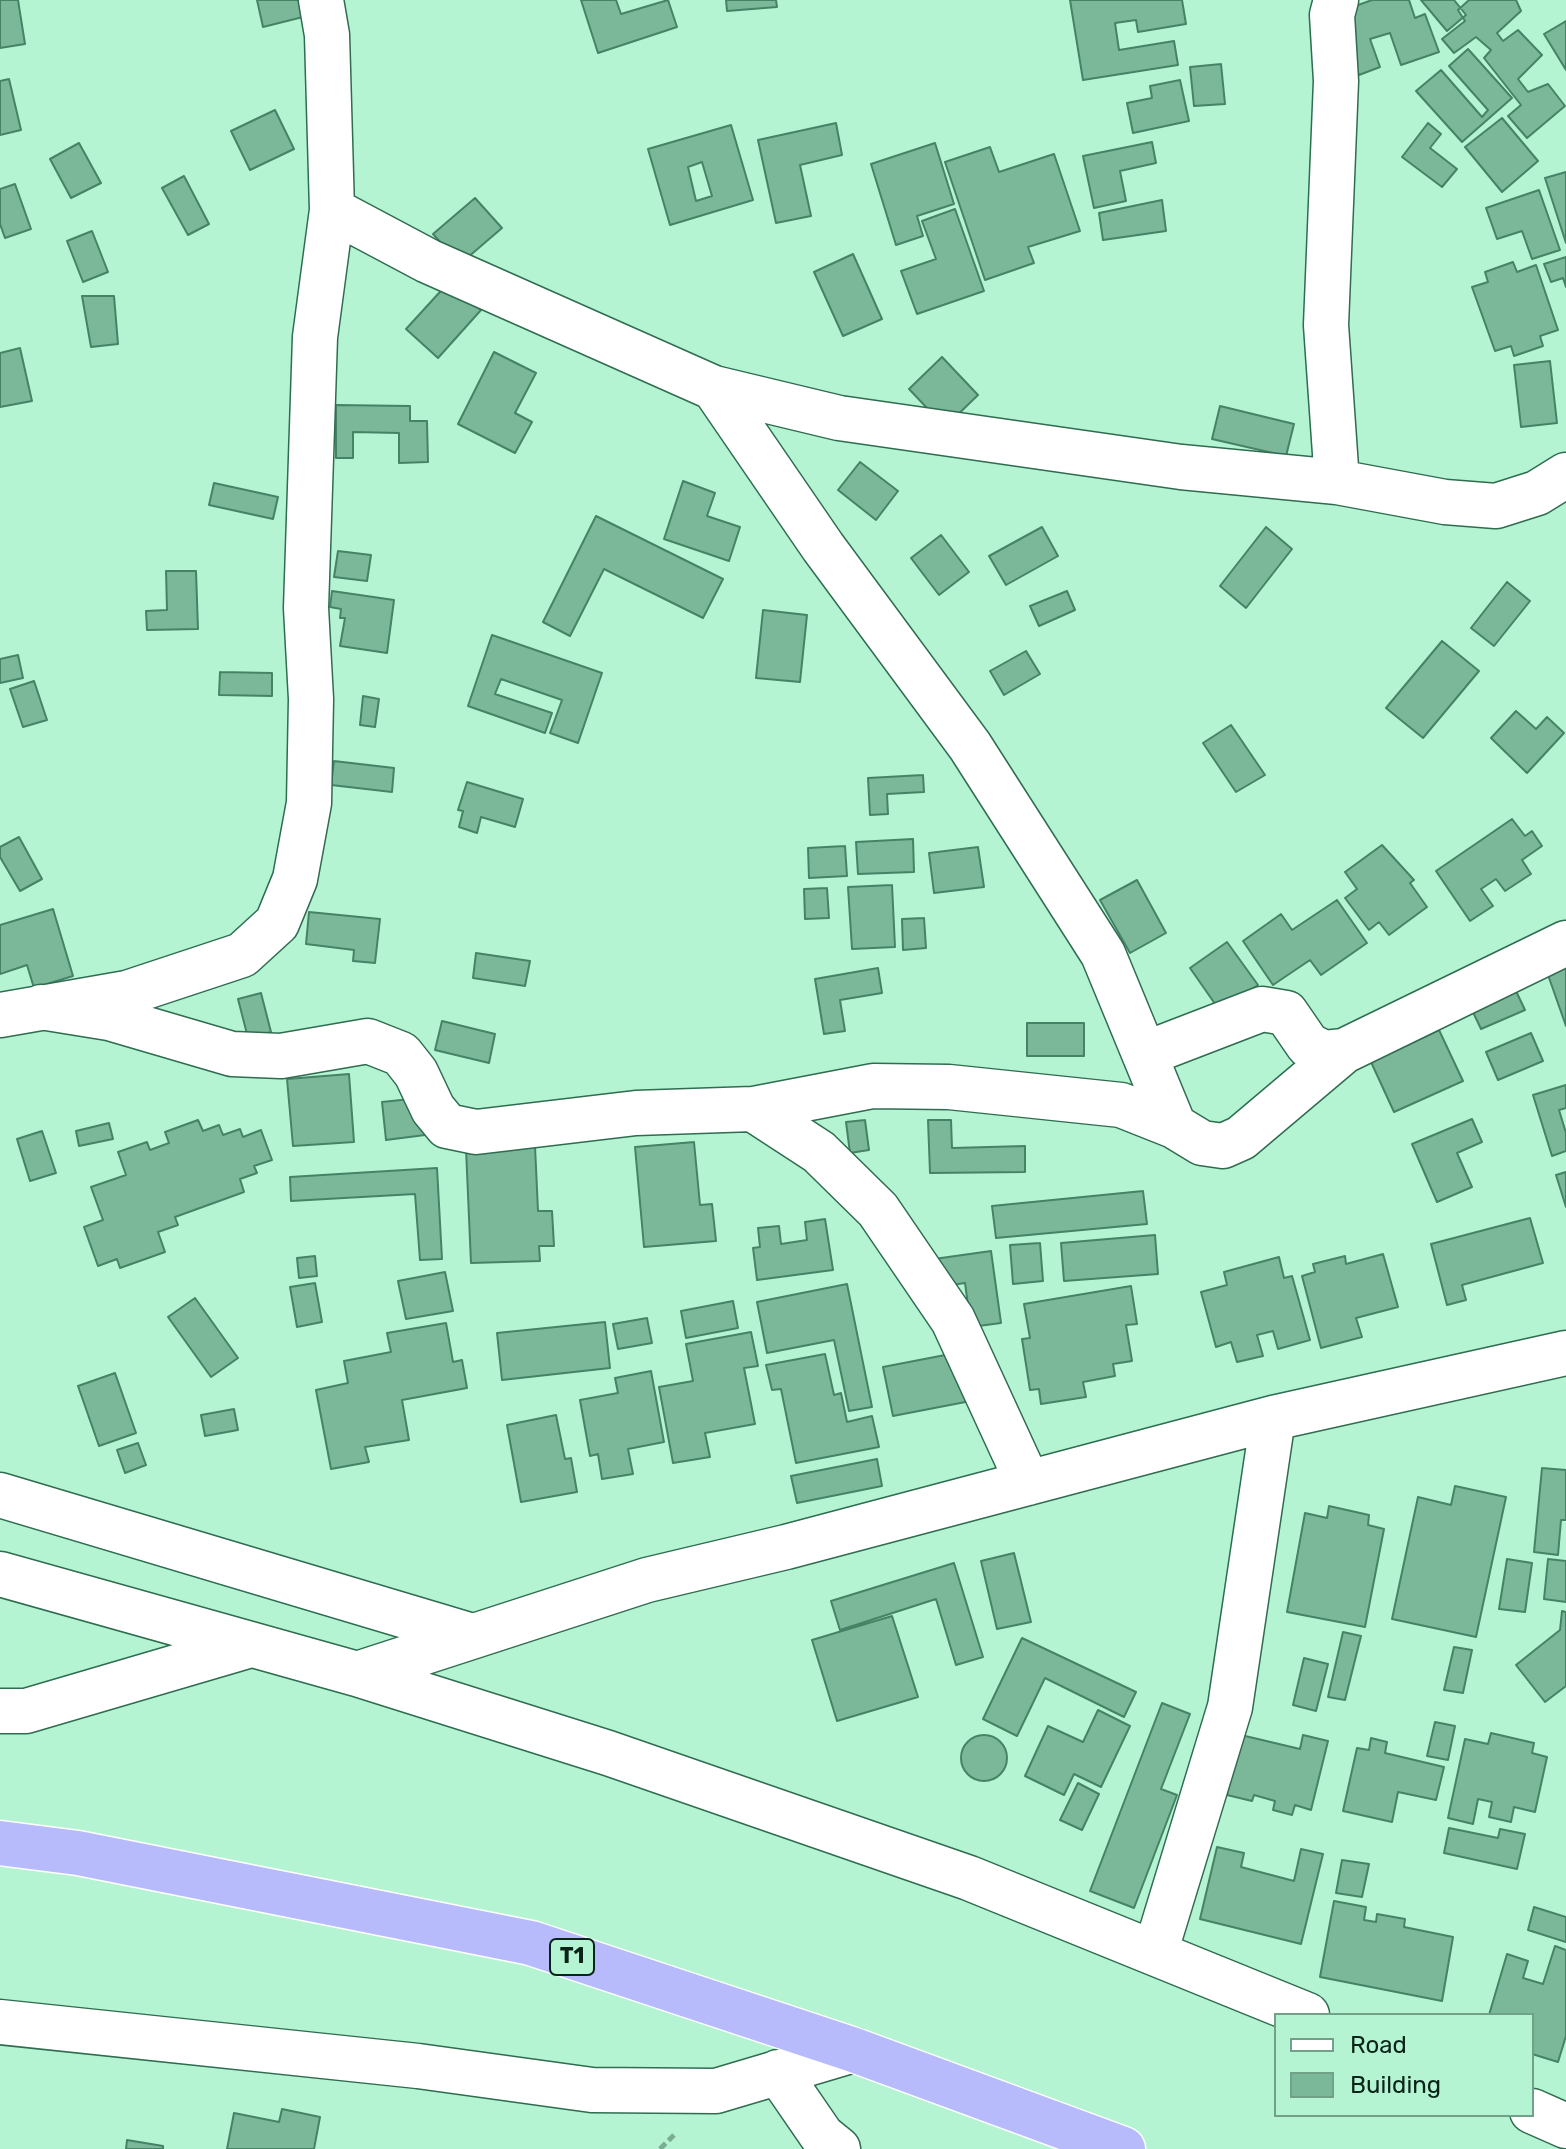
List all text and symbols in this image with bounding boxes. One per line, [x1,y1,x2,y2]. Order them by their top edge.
road number: T1 [550,1939,594,1975]
legend [1274,2013,1534,2117]
text: Road [1350,2031,1407,2059]
text: Building [1350,2071,1441,2099]

